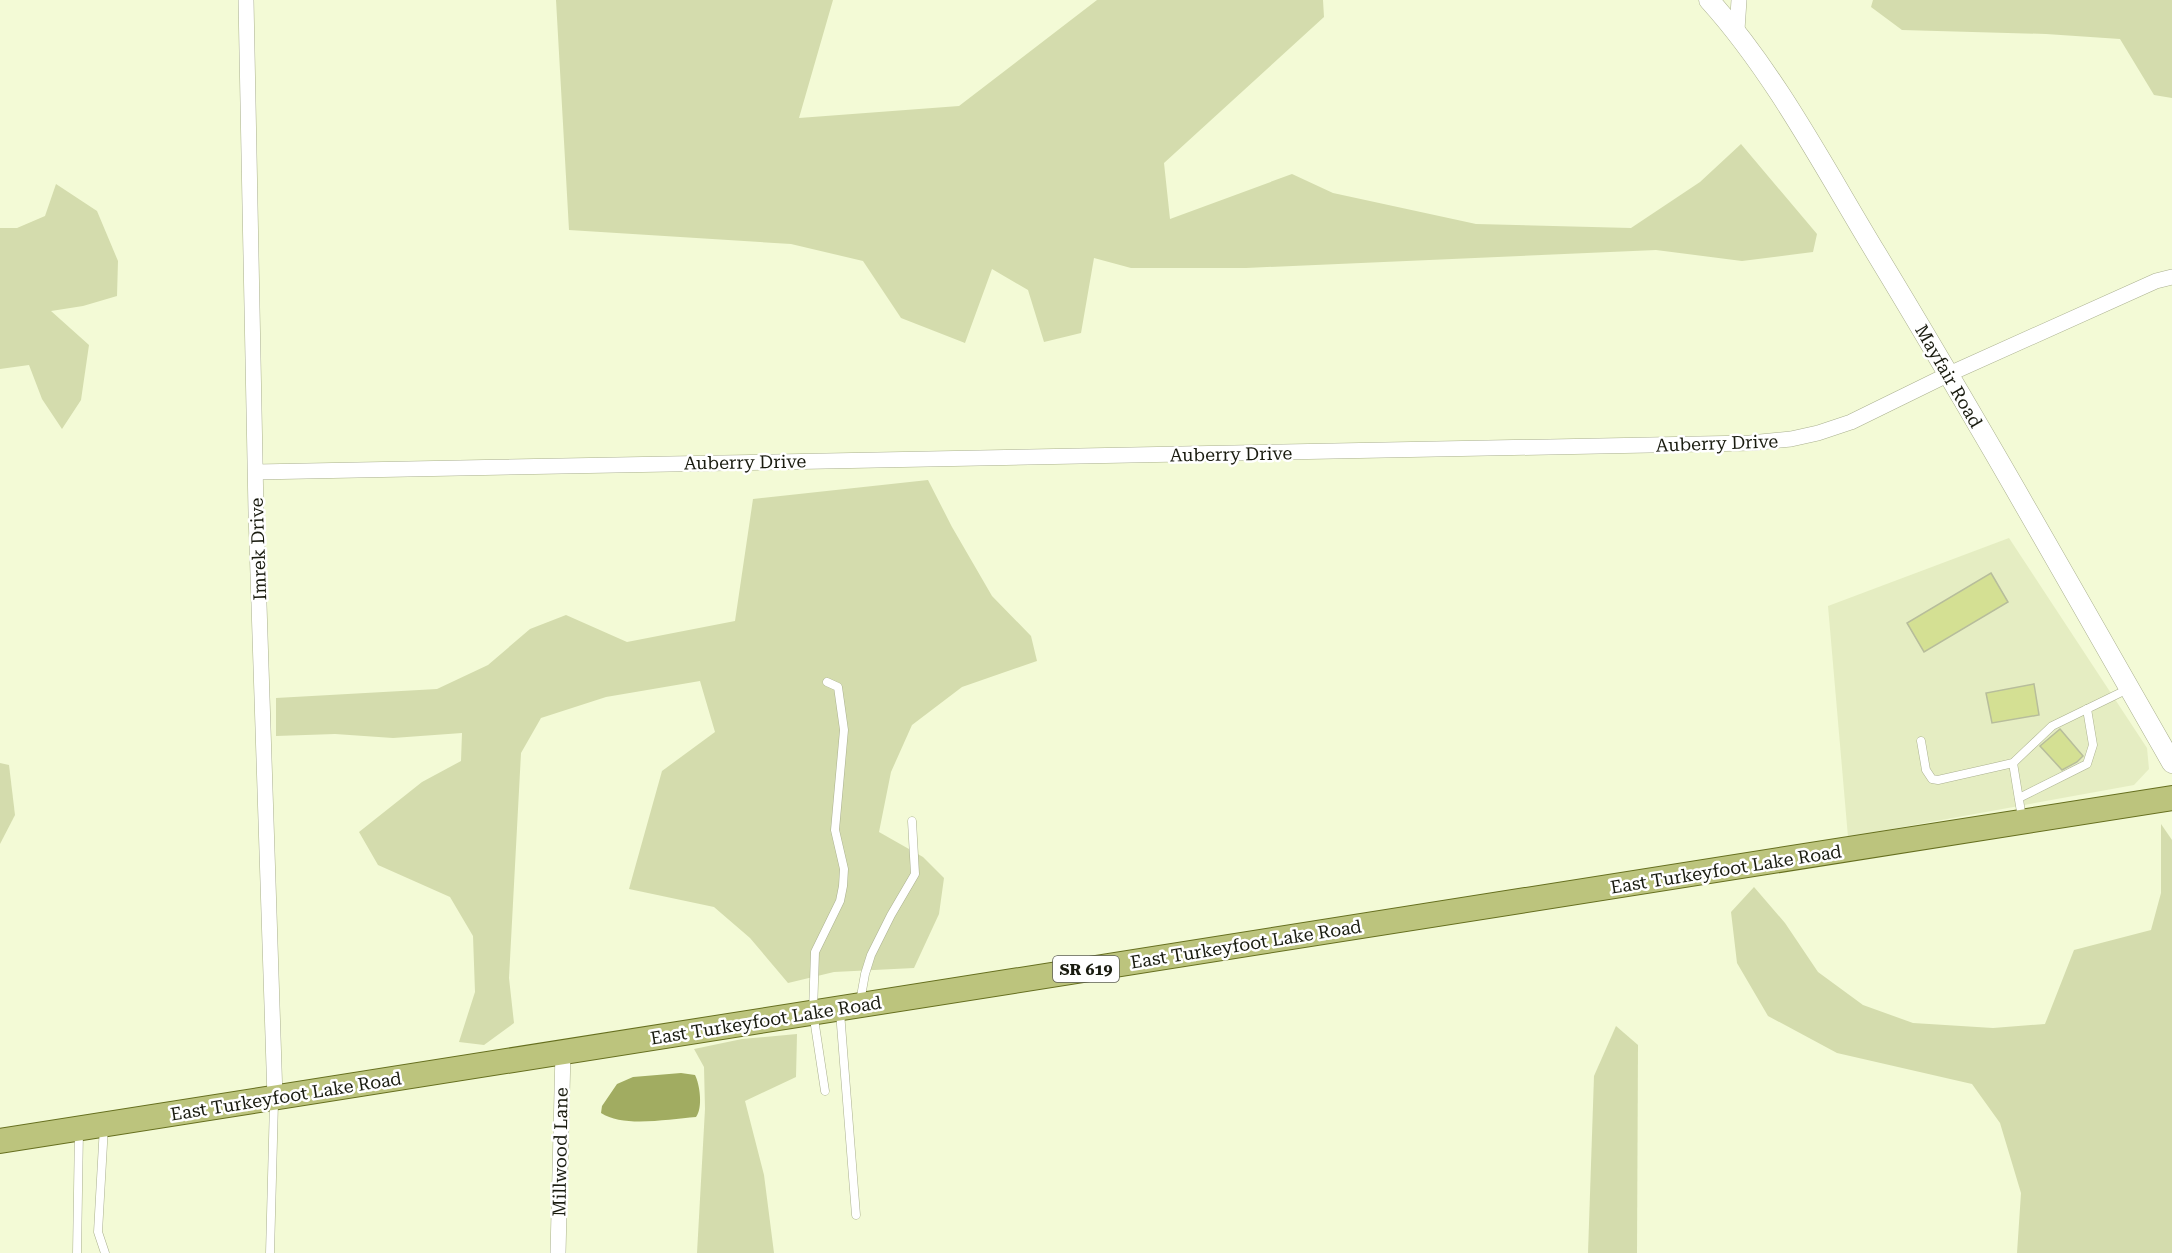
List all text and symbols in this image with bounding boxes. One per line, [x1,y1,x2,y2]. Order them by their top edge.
street label: Mayfair Road [1911,321,1987,432]
street label: Auberry Drive [1655,430,1779,456]
street label: Auberry Drive [1170,442,1293,466]
street label: Auberry Drive [684,450,807,474]
street label: Imrek Drive [246,497,270,601]
street label: East Turkeyfoot Lake Road [1609,840,1844,898]
street label: East Turkeyfoot Lake Road [1129,915,1364,973]
road number: SR 619 [1053,956,1119,982]
street label: East Turkeyfoot Lake Road [649,991,884,1049]
street label: East Turkeyfoot Lake Road [169,1067,404,1125]
street label: Millwood Lane [548,1087,572,1217]

